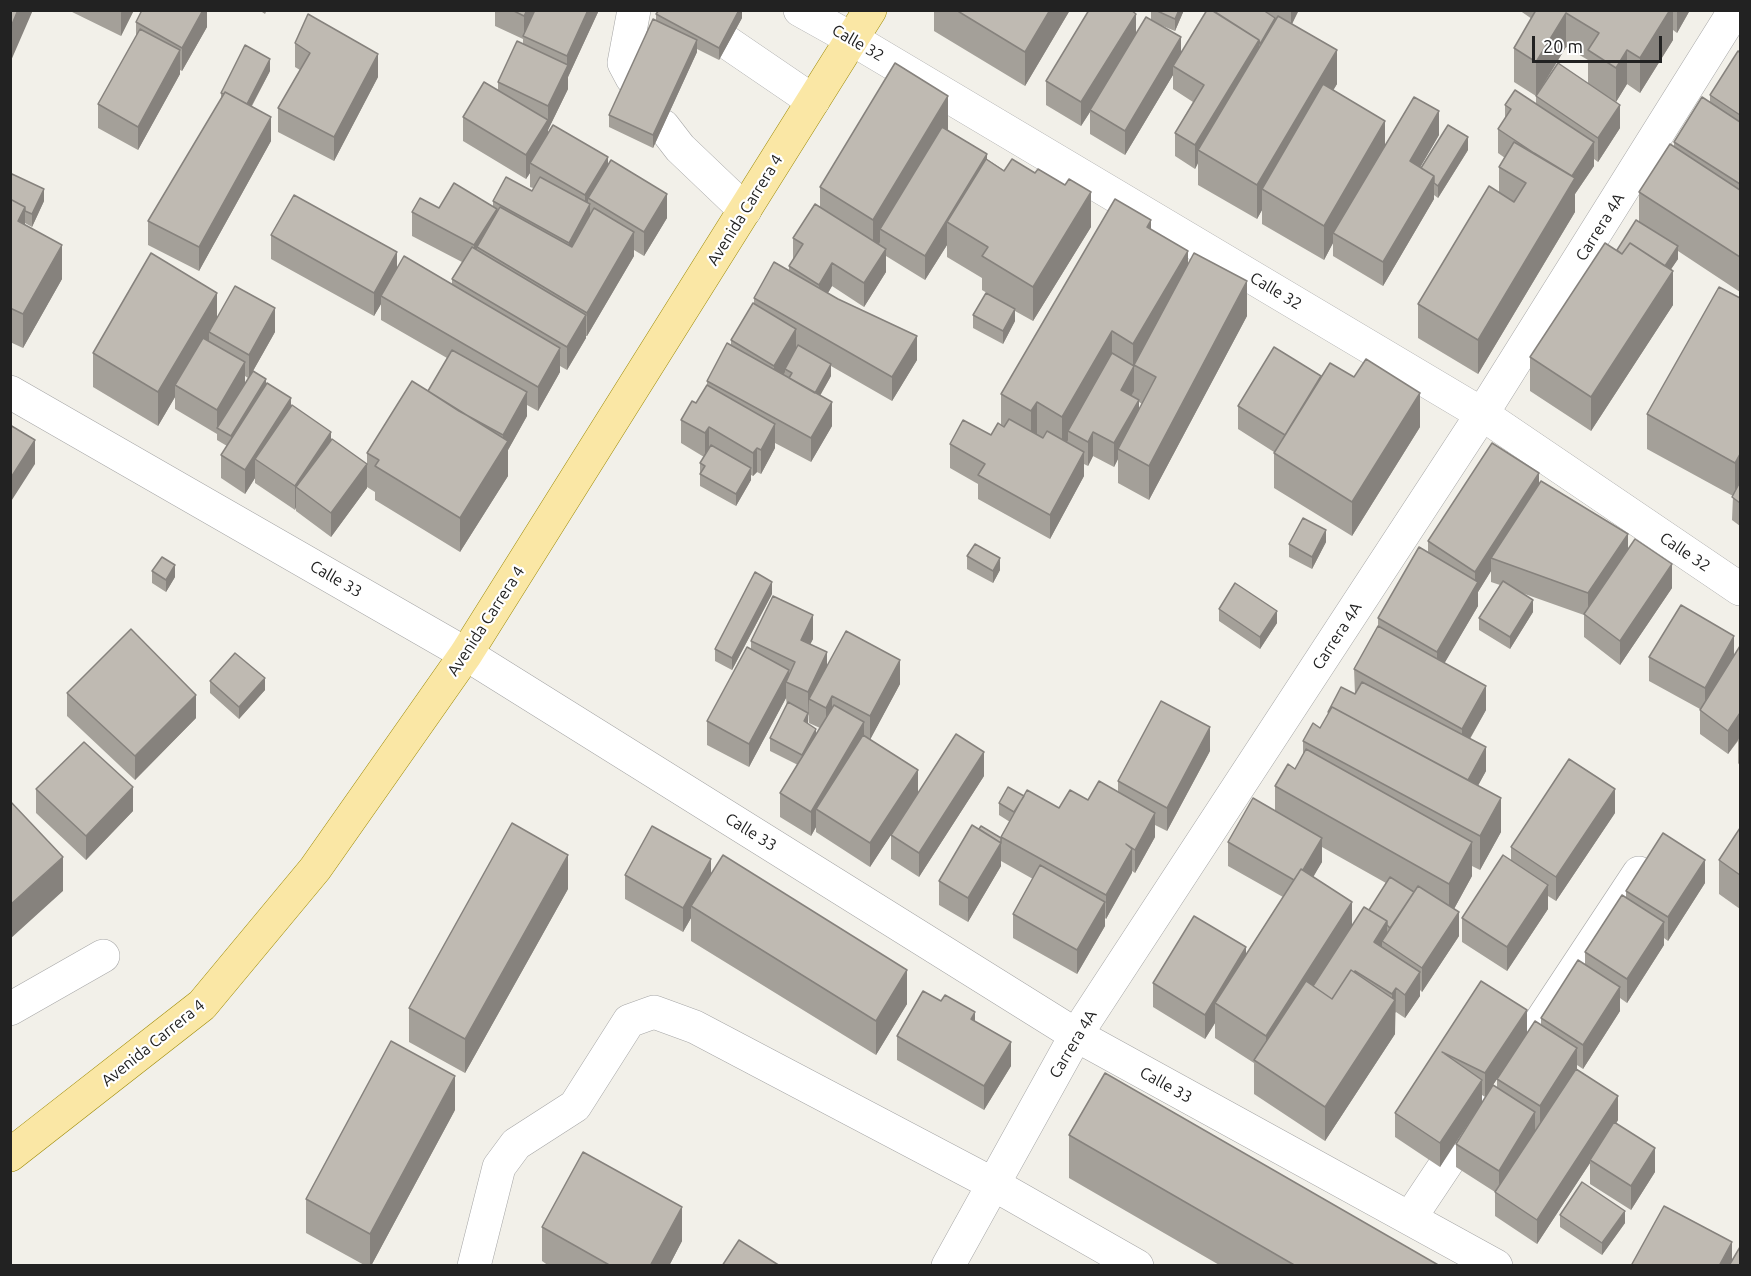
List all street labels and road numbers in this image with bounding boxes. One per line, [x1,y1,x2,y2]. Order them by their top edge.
street label: Calle 32 [829,20,887,66]
street label: Avenida Carrera 4 [703,151,787,269]
street label: Carrera 4A [1572,190,1628,264]
street label: Calle 32 [1247,268,1305,314]
street label: Calle 32 [1656,528,1714,576]
street label: Calle 33 [307,556,365,602]
street label: Avenida Carrera 4 [443,563,529,679]
street label: Carrera 4A [1308,599,1366,673]
street label: Calle 33 [722,809,780,855]
street label: Avenida Carrera 4 [98,996,208,1090]
street label: Carrera 4A [1045,1006,1101,1082]
street label: Calle 33 [1136,1063,1196,1107]

